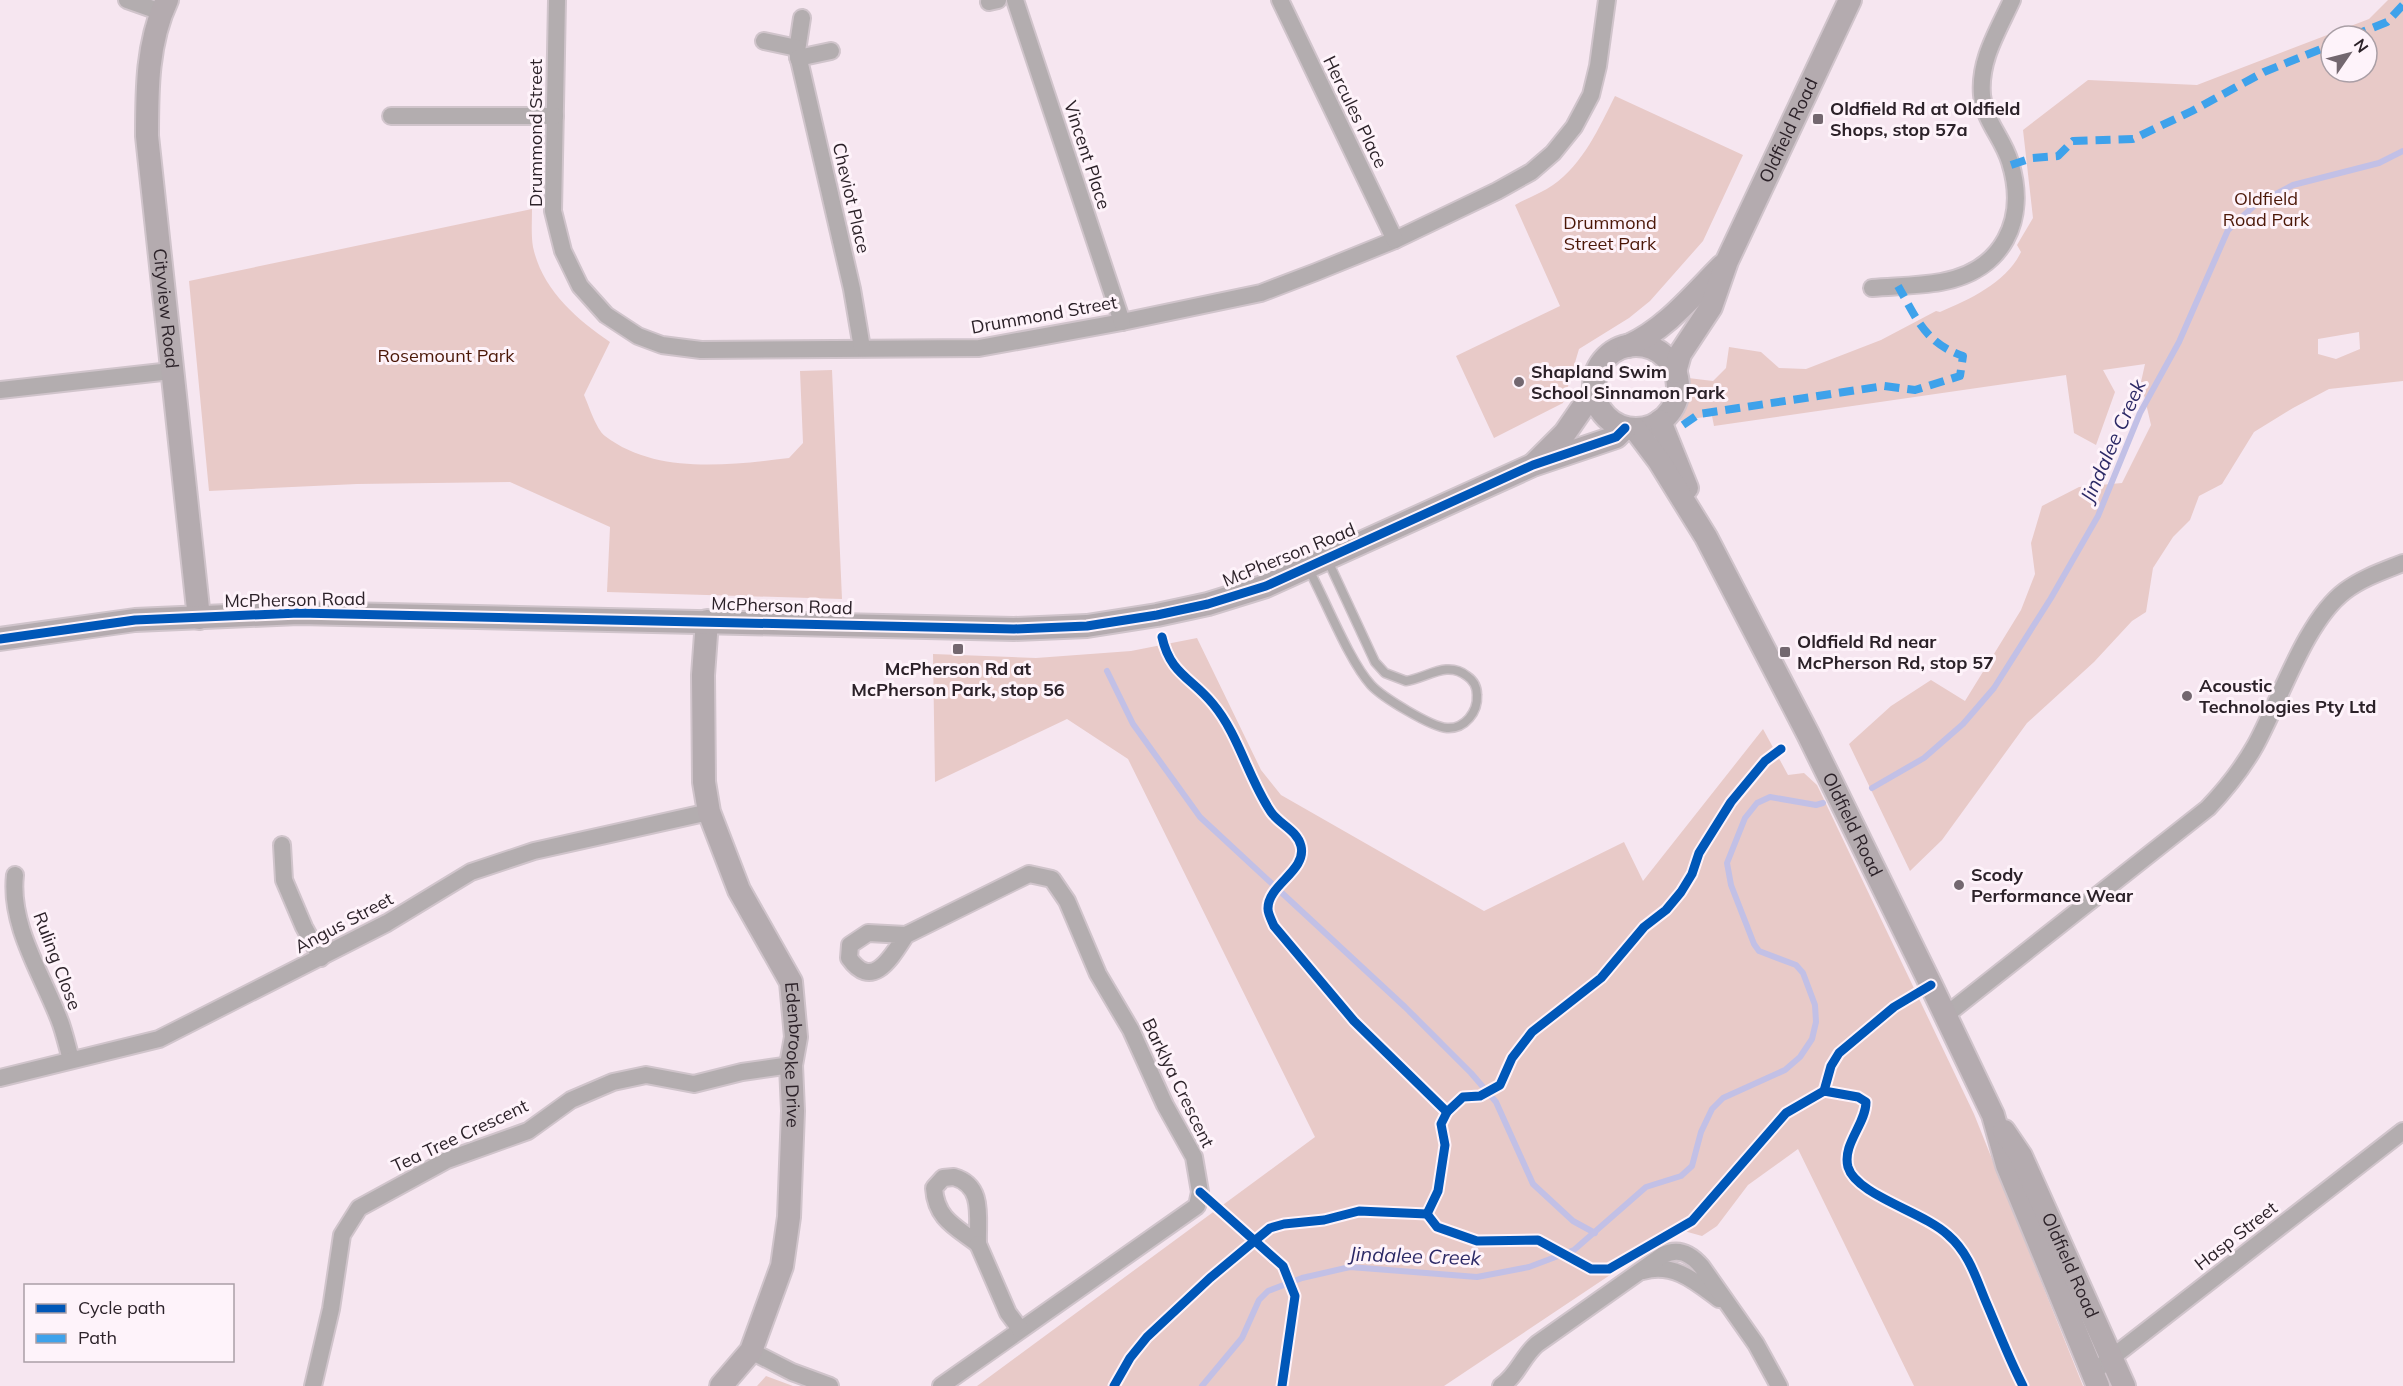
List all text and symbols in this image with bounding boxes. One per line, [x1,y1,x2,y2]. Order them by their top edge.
north arrow [2319,24,2379,84]
text: N [2350,35,2373,56]
street label: Hercules Place [1318,52,1393,172]
street label: Drummond Street [524,59,547,207]
street label: Oldfield Road [1754,74,1823,186]
place label: Oldfield Rd at Oldfield Shops, stop 57a [1830,97,2020,141]
street label: Vincent Place [1059,98,1116,212]
marker: Oldfield Rd at Oldfield Shops, stop 57a [1811,112,1825,126]
street label: Cheviot Place [828,140,875,255]
park label: Oldfield Road Park [2223,187,2310,231]
park label: Drummond Street Park [1563,211,1657,255]
street label: Cityview Road [148,247,184,370]
street label: Drummond Street [969,290,1119,339]
park label: Rosemount Park [377,344,515,367]
place label: Shapland Swim School Sinnamon Park [1531,360,1726,404]
marker: Shapland Swim School Sinnamon Park [1512,375,1526,389]
water label: Jindalee Creek [2074,375,2151,508]
street label: McPherson Road [1219,517,1359,592]
street label: McPherson Road [224,587,366,612]
street label: McPherson Road [711,592,853,619]
place label: Oldfield Rd near McPherson Rd, stop 57 [1797,630,1994,674]
marker: McPherson Rd at McPherson Park, stop 56 [951,642,965,656]
marker: Oldfield Rd near McPherson Rd, stop 57 [1778,645,1792,659]
place label: McPherson Rd at McPherson Park, stop 56 [851,657,1065,701]
place label: Acoustic Technologies Pty Ltd [2199,674,2376,718]
marker: Acoustic Technologies Pty Ltd [2180,689,2194,703]
street label: Oldfield Road [1818,768,1888,880]
place label: Scody Performance Wear [1971,863,2134,907]
marker: Scody Performance Wear [1952,878,1966,892]
street label: Angus Street [291,887,397,958]
street label: Ruling Close [28,909,87,1013]
street label: Edenbrooke Drive [780,981,808,1128]
street label: Barklya Crescent [1137,1014,1220,1151]
street label: Tea Tree Crescent [388,1094,532,1177]
street label: Hasp Street [2190,1196,2282,1275]
street label: Oldfield Road [2037,1209,2104,1321]
water label: Jindalee Creek [1347,1241,1482,1270]
legend [24,1284,234,1362]
text: Cycle path [78,1296,165,1319]
text: Path [78,1326,117,1349]

